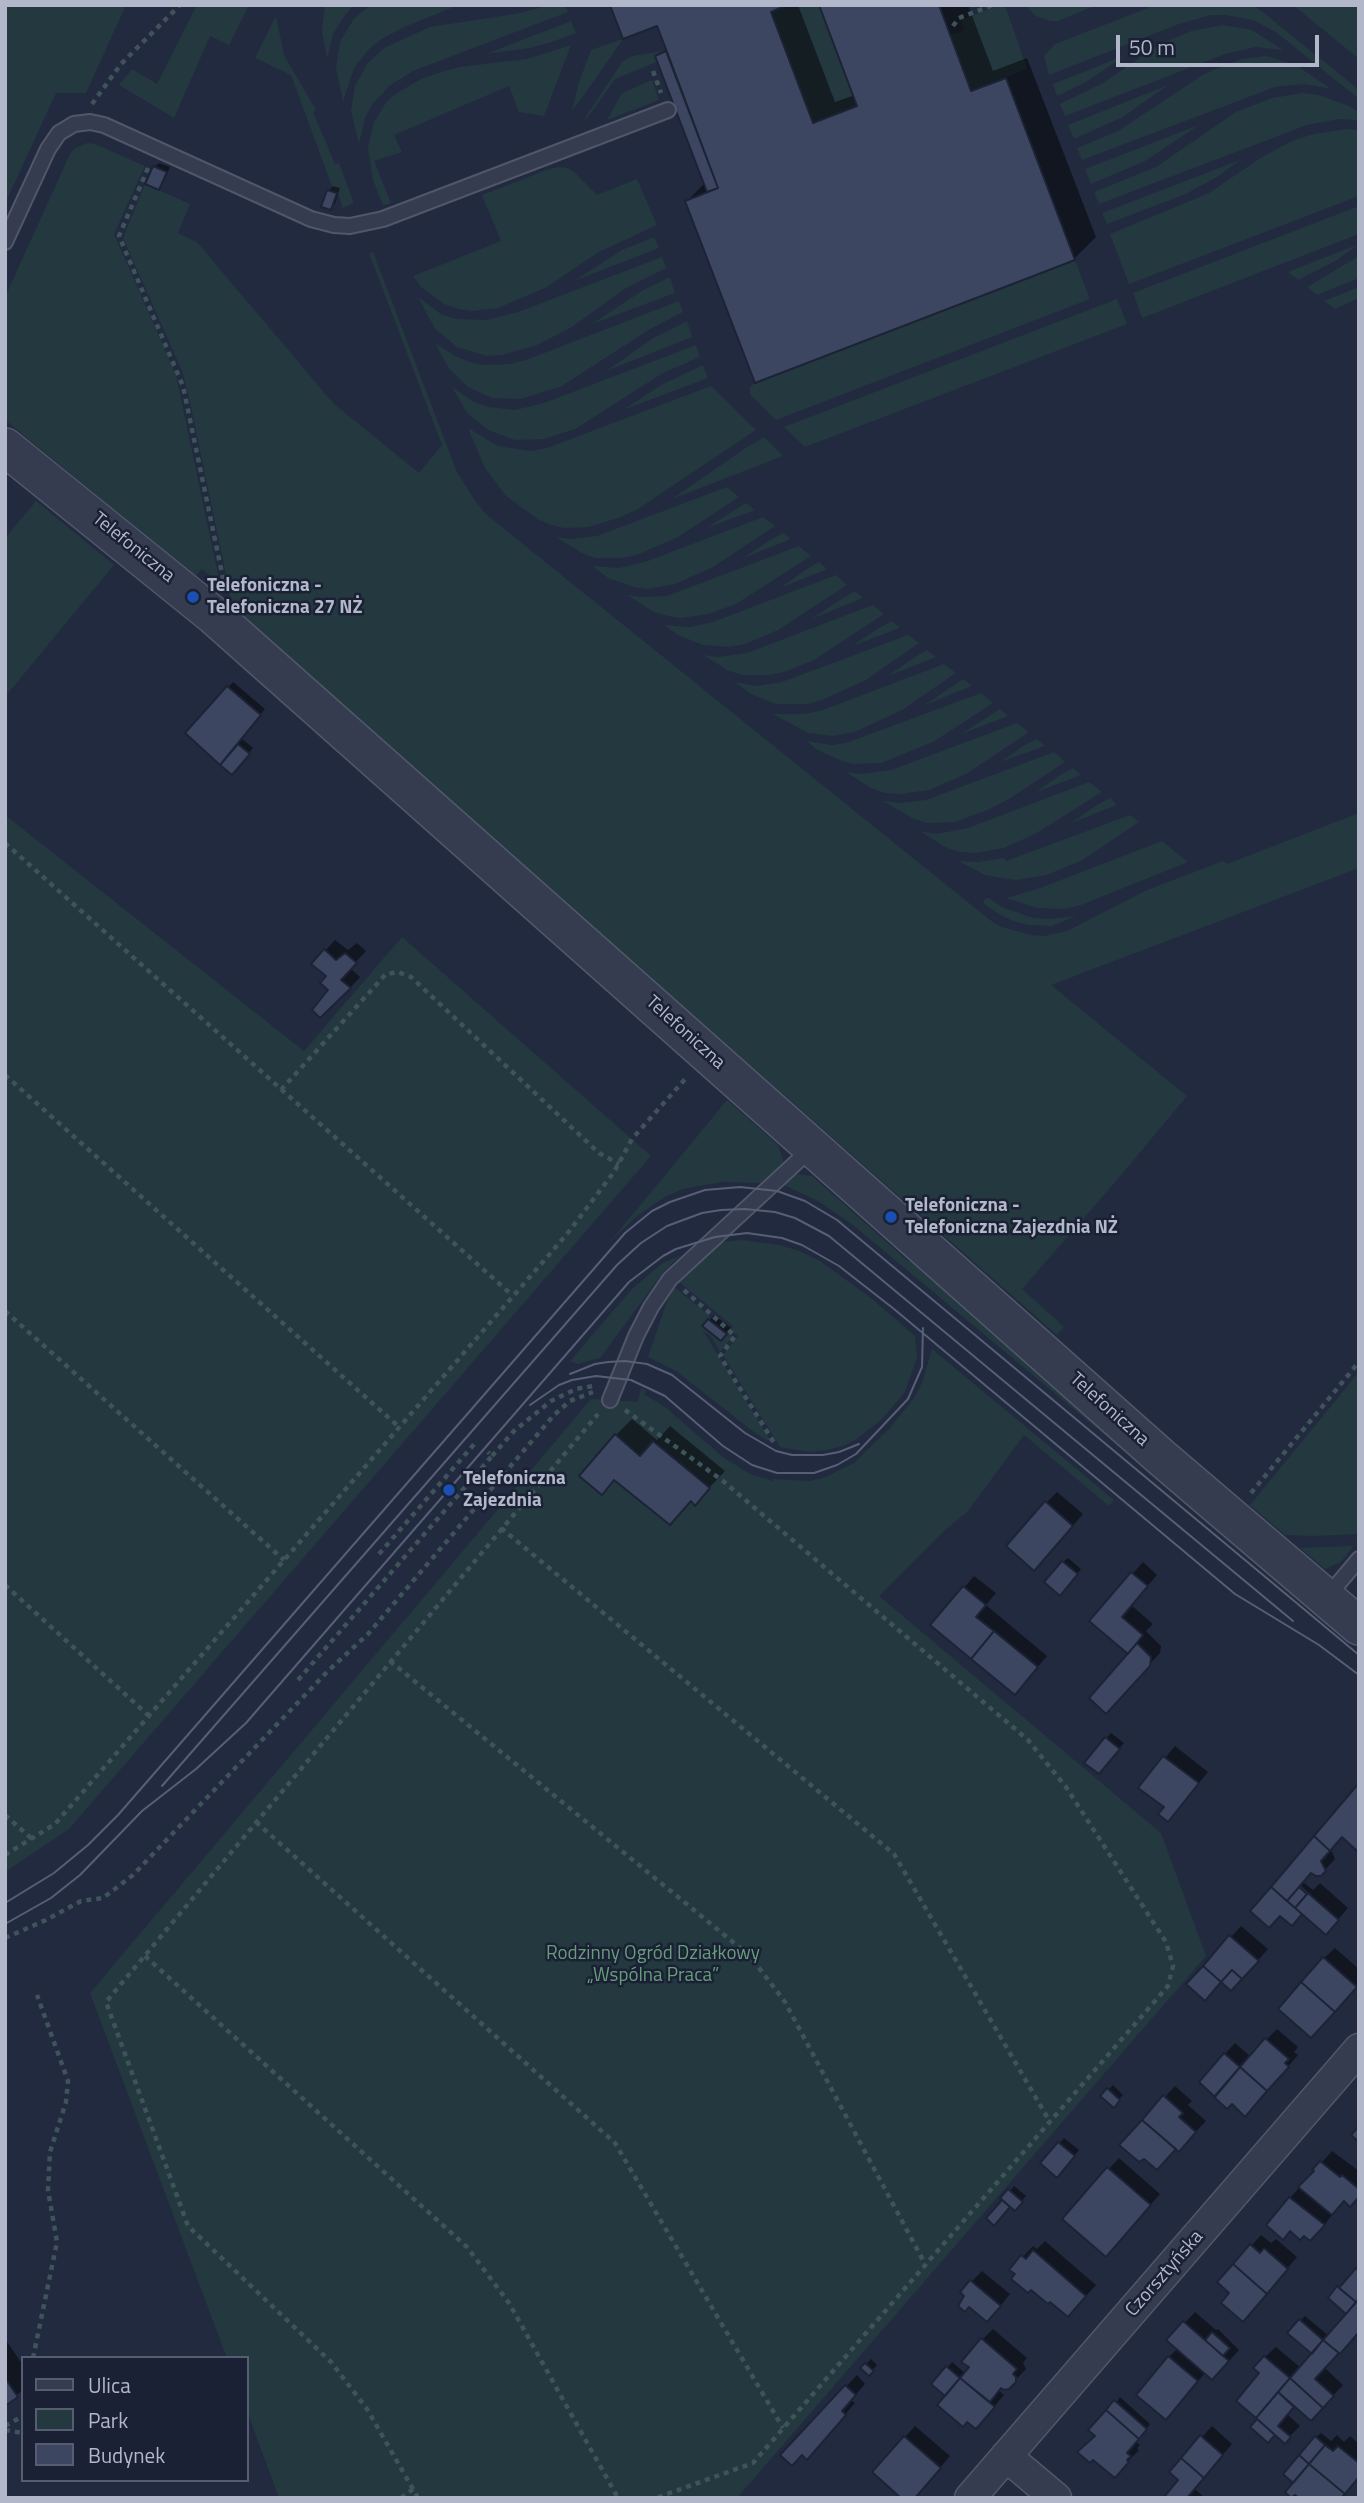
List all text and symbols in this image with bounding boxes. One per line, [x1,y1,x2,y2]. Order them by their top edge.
scale bar [1119,21,1322,65]
text: 50 m [1129,31,1175,63]
street label: Telefoniczna [87,508,179,588]
place label: Telefoniczna - Telefoniczna 27 NŻ [207,575,363,619]
marker: Telefoniczna - Telefoniczna 27 NŻ [185,589,201,605]
street label: Telefoniczna [641,991,729,1075]
place label: Telefoniczna - Telefoniczna Zajezdnia NŻ [905,1195,1118,1239]
marker: Telefoniczna - Telefoniczna Zajezdnia NŻ [883,1209,899,1225]
street label: Telefoniczna [1065,1368,1153,1452]
place label: Telefoniczna Zajezdnia [463,1468,566,1512]
marker: Telefoniczna Zajezdnia [441,1482,457,1498]
park label: Rodzinny Ogród Działkowy „Wspólna Praca” [546,1943,760,1987]
street label: Czorsztyńska [1121,2226,1209,2322]
legend [21,2356,248,2482]
text: Ulica [88,2369,131,2401]
text: Park [88,2404,128,2436]
text: Budynek [88,2439,165,2471]

